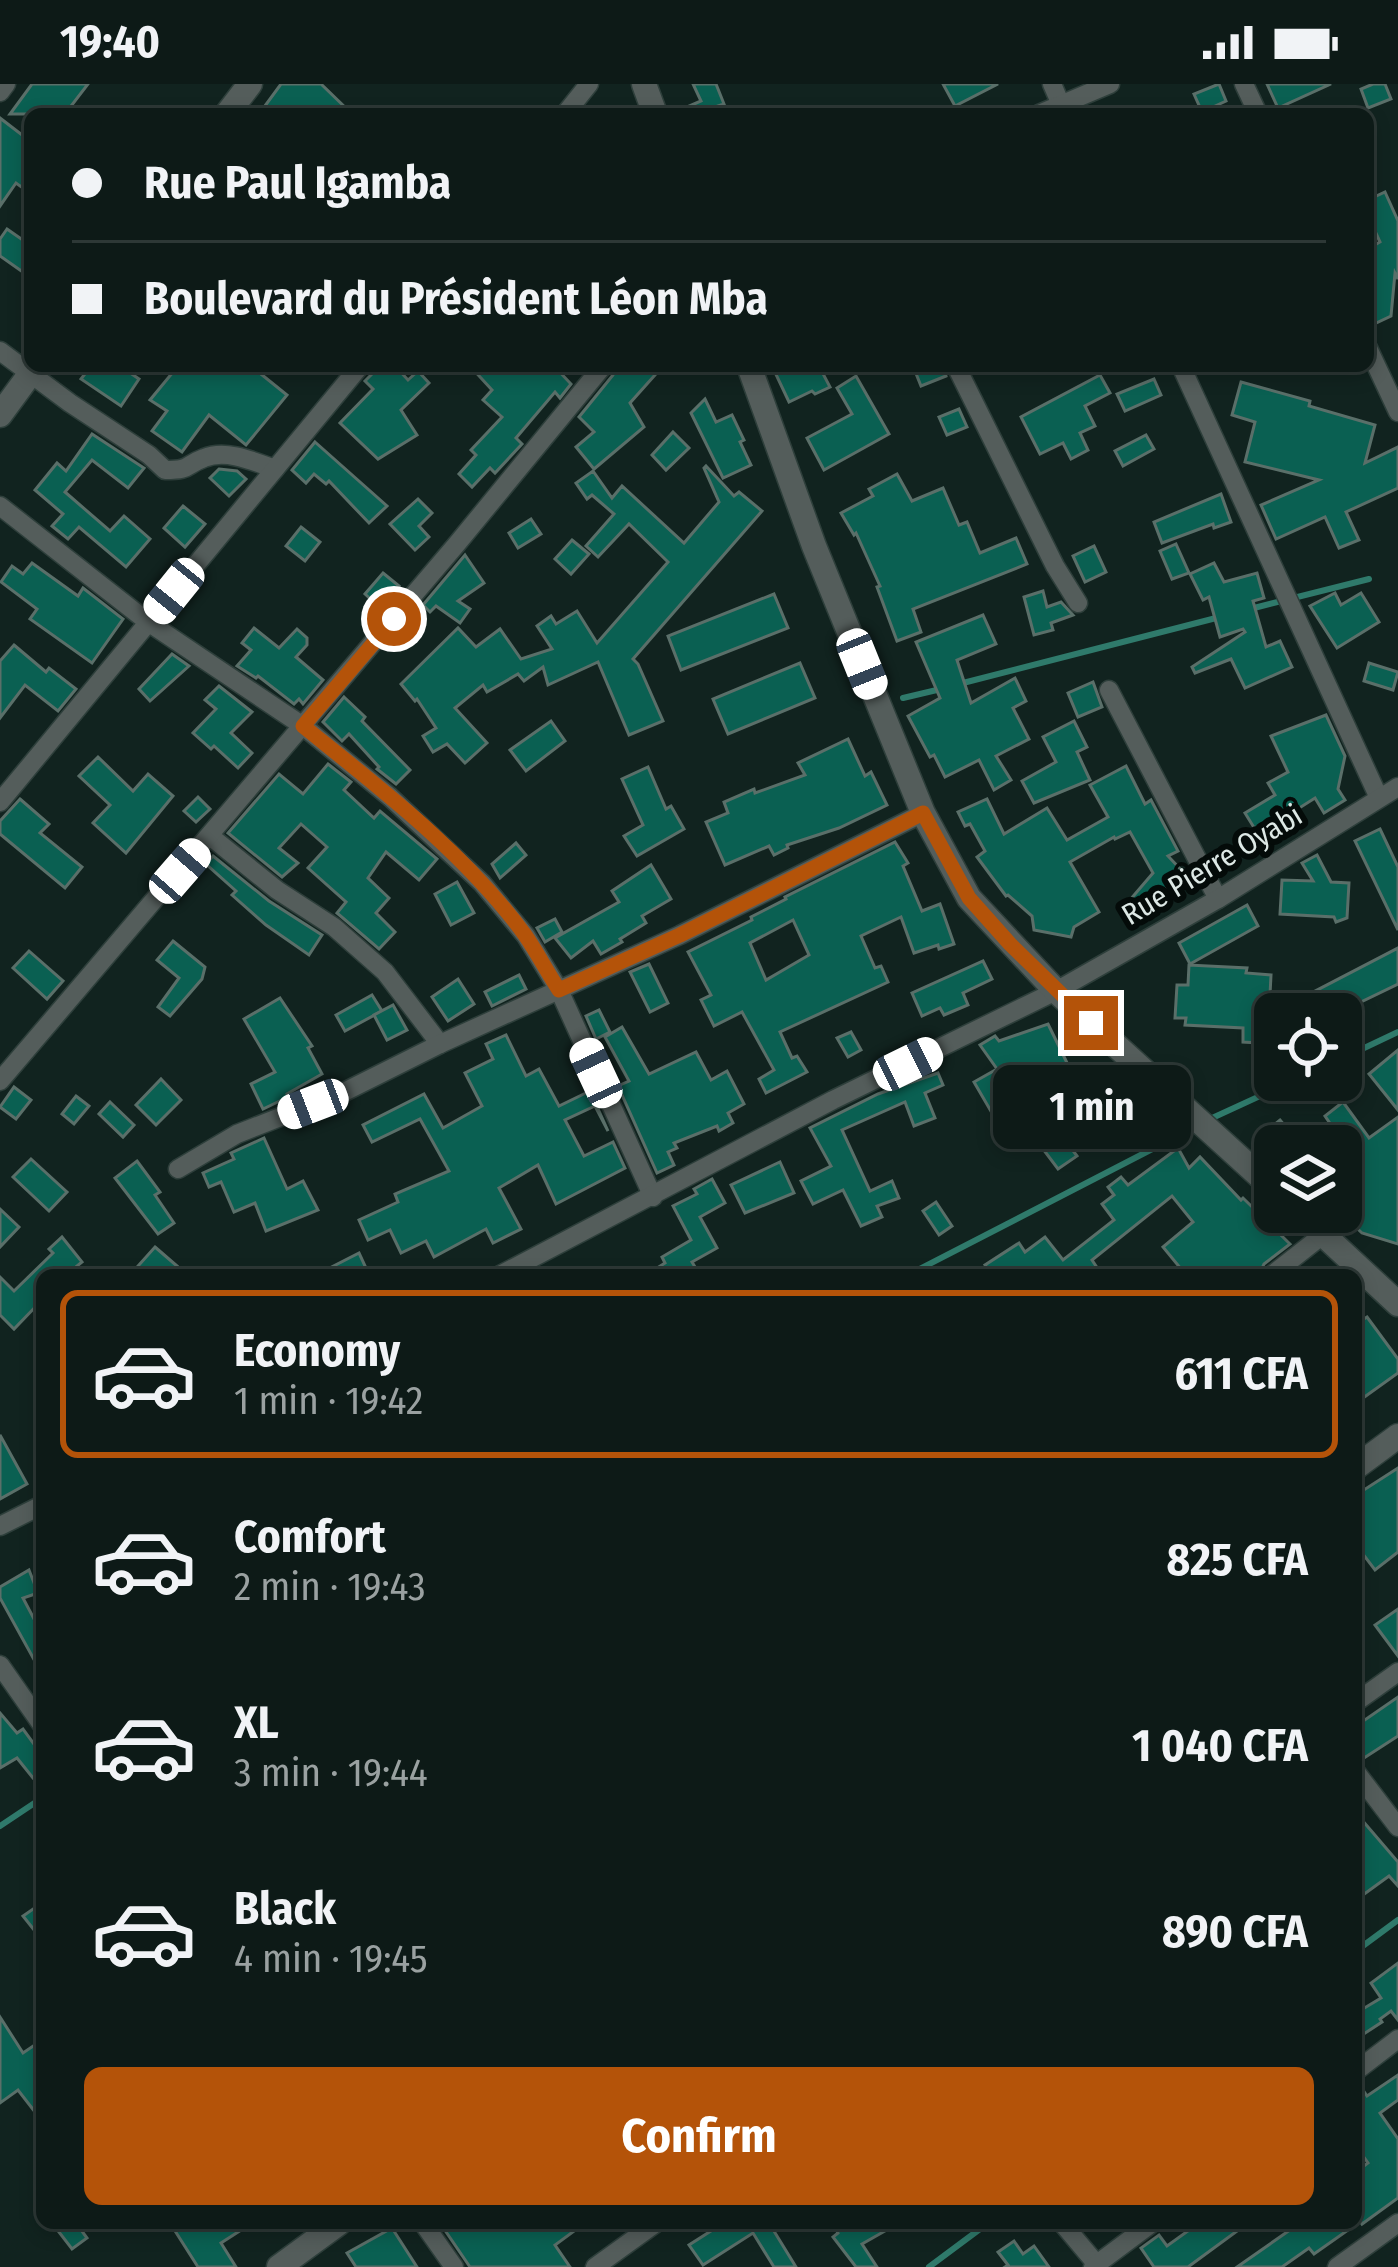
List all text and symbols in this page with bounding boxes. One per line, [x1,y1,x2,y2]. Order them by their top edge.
text: 19:40 [60,15,160,69]
text: Rue Paul Igamba [144,156,451,210]
text: Boulevard du Président Léon Mba [144,272,768,326]
car [137,552,211,630]
route start [367,592,421,646]
car [832,624,892,704]
street label: Rue Pierre Oyabi [1115,797,1309,933]
car [143,832,217,910]
map controls [1254,993,1362,1233]
button: locate [1254,993,1362,1101]
route end [1064,996,1118,1050]
car [868,1032,948,1096]
car [564,1033,628,1113]
callout: 1 min [992,1065,1190,1149]
car [273,1074,353,1134]
text: 1 min [1050,1084,1134,1130]
button: layers [1254,1125,1362,1233]
icon: car [90,1320,198,1428]
text: Economy [234,1324,400,1378]
text: 611 CFA [1175,1347,1308,1401]
text: 1 min · 19:42 [234,1378,423,1424]
icon: car [90,1506,198,1614]
text: Comfort [234,1510,386,1564]
text: 825 CFA [1167,1533,1308,1587]
text: 2 min · 19:43 [234,1564,426,1610]
icon: car [90,1692,198,1800]
text: XL [234,1696,279,1750]
text: 1 040 CFA [1132,1719,1308,1773]
text: 3 min · 19:44 [234,1750,428,1796]
icon: car [90,1878,198,1986]
text: Black [234,1882,336,1936]
text: 890 CFA [1162,1905,1308,1959]
text: 4 min · 19:45 [234,1936,428,1982]
button: Confirm [84,2067,1314,2205]

